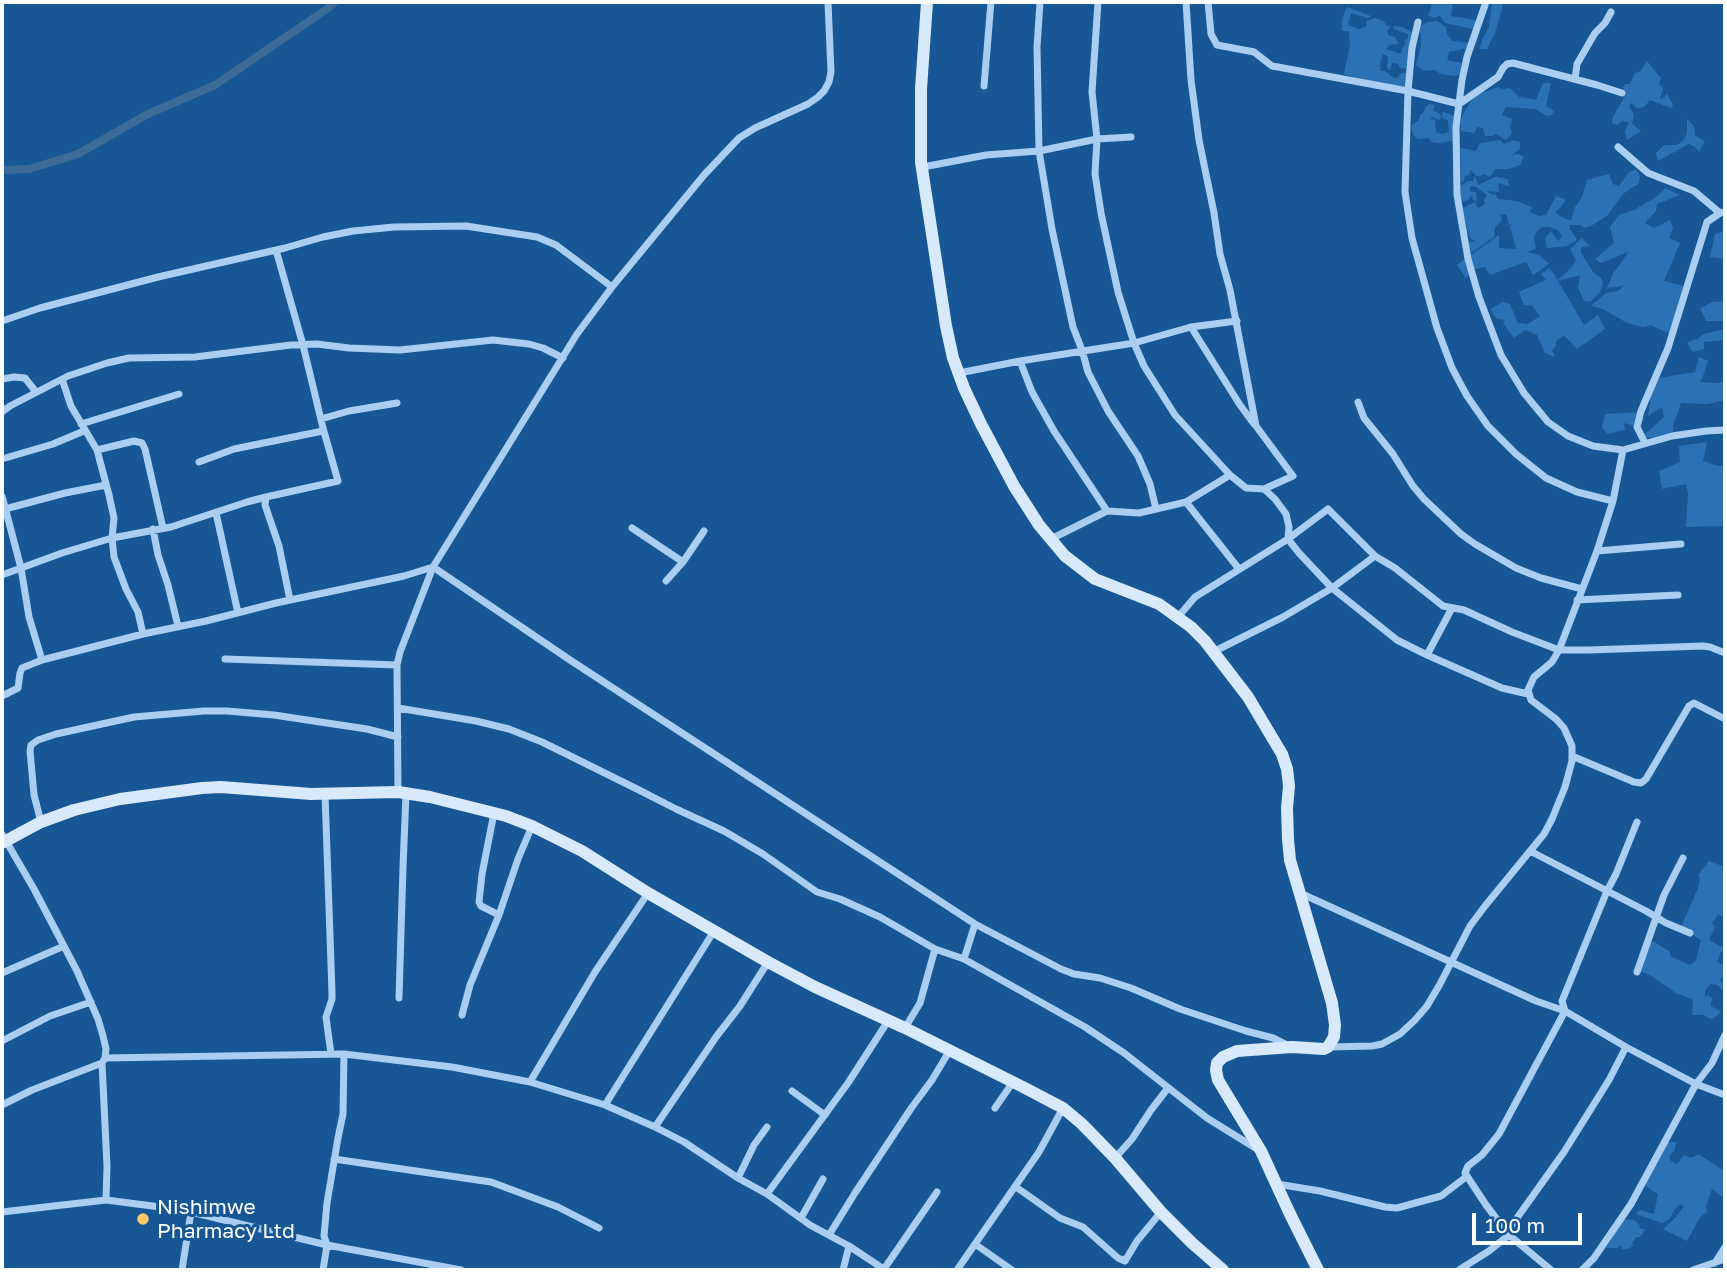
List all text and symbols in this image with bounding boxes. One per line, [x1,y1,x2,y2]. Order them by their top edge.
place label: Nishimwe Pharmacy Ltd [157,1194,295,1244]
scale bar [1475,1198,1585,1242]
marker: Nishimwe Pharmacy Ltd [135,1211,151,1227]
text: 100 m [1485,1212,1545,1238]

